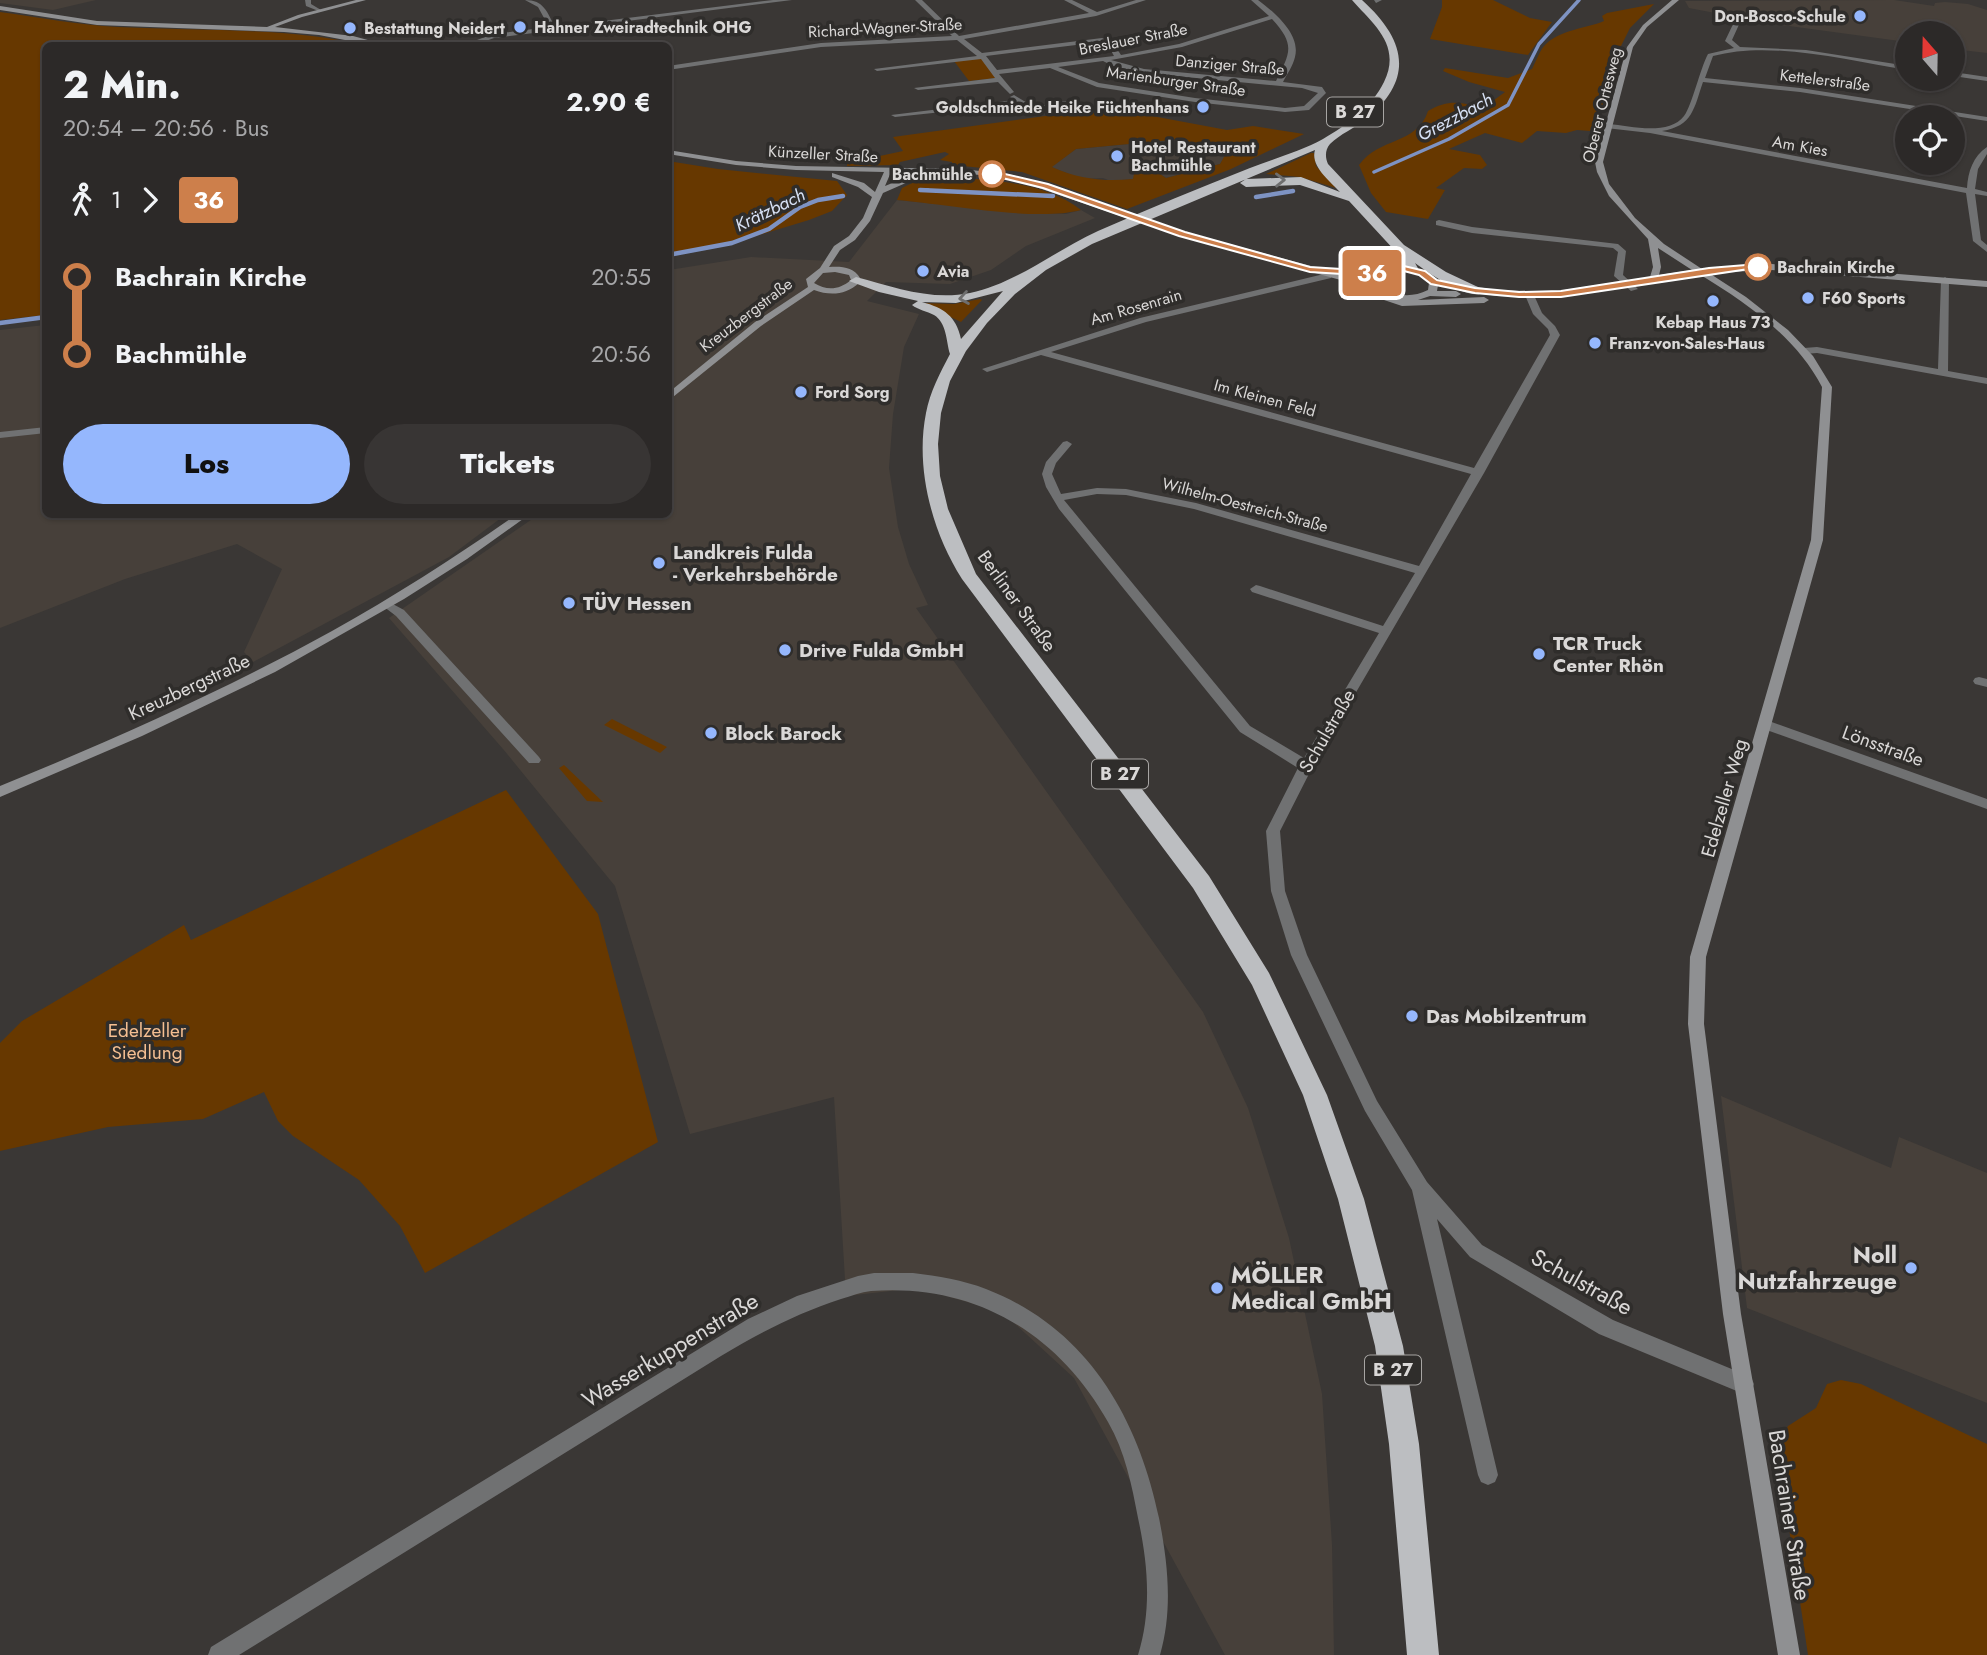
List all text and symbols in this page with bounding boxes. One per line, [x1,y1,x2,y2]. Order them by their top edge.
place label: Don-Bosco-Schule [1714,5,1846,28]
marker: Don-Bosco-Schule [1852,8,1868,24]
street label: Richard-Wagner-Straße [807,12,963,44]
place label: Hahner Zweiradtechnik OHG [534,16,751,39]
place label: Bestattung Neidert [364,17,506,40]
street label: Breslauer Straße [1077,17,1189,61]
marker: Hahner Zweiradtechnik OHG [512,19,528,35]
marker: Bestattung Neidert [342,20,358,36]
north arrow [1895,21,1965,91]
map controls [1895,21,1965,175]
street label: Oberer Ortesweg [1577,45,1627,165]
street label: Danziger Straße [1175,49,1285,81]
text: 2 Min. [63,57,181,112]
street label: Marienburger Straße [1105,60,1247,102]
street label: Kettelerstraße [1778,63,1872,97]
text: 2.90 € [566,83,651,121]
water label: Grezzbach [1413,86,1497,148]
place label: Goldschmiede Heike Füchtenhans [936,96,1189,119]
road number: B 27 [1327,98,1383,127]
marker: Goldschmiede Heike Füchtenhans [1195,99,1211,115]
button: locate [1895,105,1965,175]
text: 20:54 – 20:56 · Bus [63,111,269,145]
street label: Am Kies [1771,130,1829,162]
place label: Hotel Restaurant Bachmühle [1131,136,1257,177]
street label: Künzeller Straße [767,140,879,168]
marker: Hotel Restaurant Bachmühle [1109,148,1125,164]
marker: Bachmühle [979,161,1005,187]
place label: Bachmühle [892,163,973,186]
one-way arrow [1275,172,1286,188]
icon: walk [63,181,101,219]
icon: forward [131,181,169,219]
text: 36 [193,182,224,217]
water label: Krätzbach [730,182,810,238]
text: 1 [111,183,121,217]
line badge: 36 [1340,250,1404,296]
marker: Bachrain Kirche [1745,254,1771,280]
text: 36 [1357,255,1387,290]
place label: Bachrain Kirche [1777,256,1895,279]
text: Bachrain Kirche [115,258,307,296]
text: 20:55 [591,260,651,294]
place label: Avia [936,260,969,283]
marker: Avia [915,263,931,279]
street label: Kreuzbergstraße [695,272,797,358]
street label: Am Rosenrain [1087,283,1185,331]
place label: F60 Sports [1822,287,1905,310]
one-way arrow [958,290,970,305]
marker: F60 Sports [1800,290,1816,306]
marker: Kebap Haus 73 [1705,293,1721,309]
place label: Kebap Haus 73 [1655,311,1771,334]
place label: Franz-von-Sales-Haus [1609,332,1765,355]
text: Bachmühle [115,335,247,373]
marker: Franz-von-Sales-Haus [1587,335,1603,351]
text: 20:56 [591,337,651,371]
street label: Im Kleinen Feld [1211,373,1319,423]
place label: Ford Sorg [815,381,890,404]
marker: Ford Sorg [793,384,809,400]
button: Los [63,424,350,504]
button: Tickets [364,424,651,504]
street label: Wilhelm-Oestreich-Straße [1159,472,1331,538]
place label: Landkreis Fulda - Verkehrsbehörde [673,539,838,588]
street label: Berliner Straße [971,545,1063,657]
marker: Landkreis Fulda - Verkehrsbehörde [651,555,667,571]
place label: TÜV Hessen [583,590,692,617]
marker: TÜV Hessen [561,595,577,611]
place label: TCR Truck Center Rhön [1553,630,1664,679]
place label: Drive Fulda GmbH [799,637,964,664]
marker: Drive Fulda GmbH [777,642,793,658]
marker: TCR Truck Center Rhön [1531,646,1547,662]
street label: Kreuzbergstraße [124,647,255,727]
street label: Schulstraße [1292,684,1362,778]
street label: Lönsstraße [1838,719,1928,773]
place label: Block Barock [725,720,842,747]
marker: Block Barock [703,725,719,741]
street label: Edelzeller Weg [1694,735,1754,861]
road number: B 27 [1092,760,1148,788]
place label: Das Mobilzentrum [1426,1003,1587,1030]
marker: Das Mobilzentrum [1404,1008,1420,1024]
park label: Edelzeller Siedlung [108,1017,187,1066]
place label: Noll Nutzfahrzeuge [1737,1238,1897,1298]
street label: Schulstraße [1525,1240,1639,1324]
place label: MÖLLER Medical GmbH [1231,1258,1392,1318]
marker: Noll Nutzfahrzeuge [1903,1260,1919,1276]
marker: MÖLLER Medical GmbH [1209,1280,1225,1296]
street label: Wasserkuppenstraße [575,1284,765,1416]
road number: B 27 [1365,1356,1421,1385]
street label: Bachrainer Straße [1760,1427,1820,1603]

